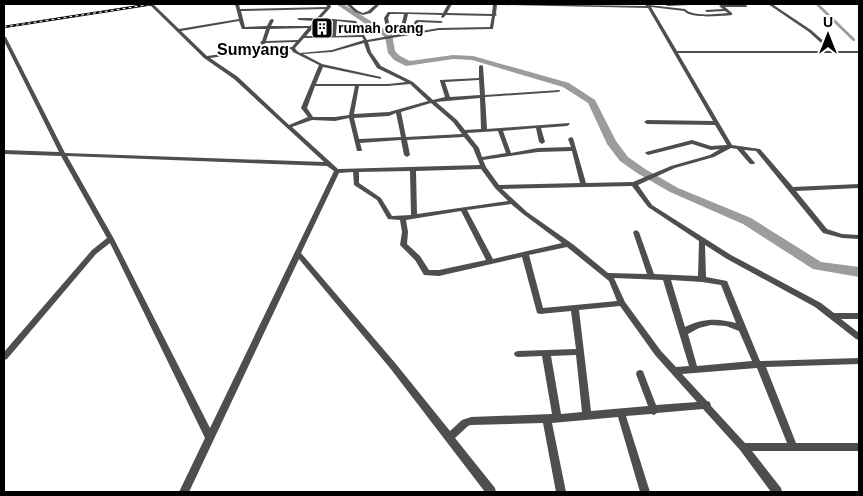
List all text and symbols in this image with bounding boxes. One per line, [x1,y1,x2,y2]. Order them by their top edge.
north arrow [803,10,853,60]
text: U [823,14,833,30]
building icon: rumah orang [310,16,334,40]
place label: rumah orang [338,20,424,36]
district label: Sumyang [217,41,289,58]

